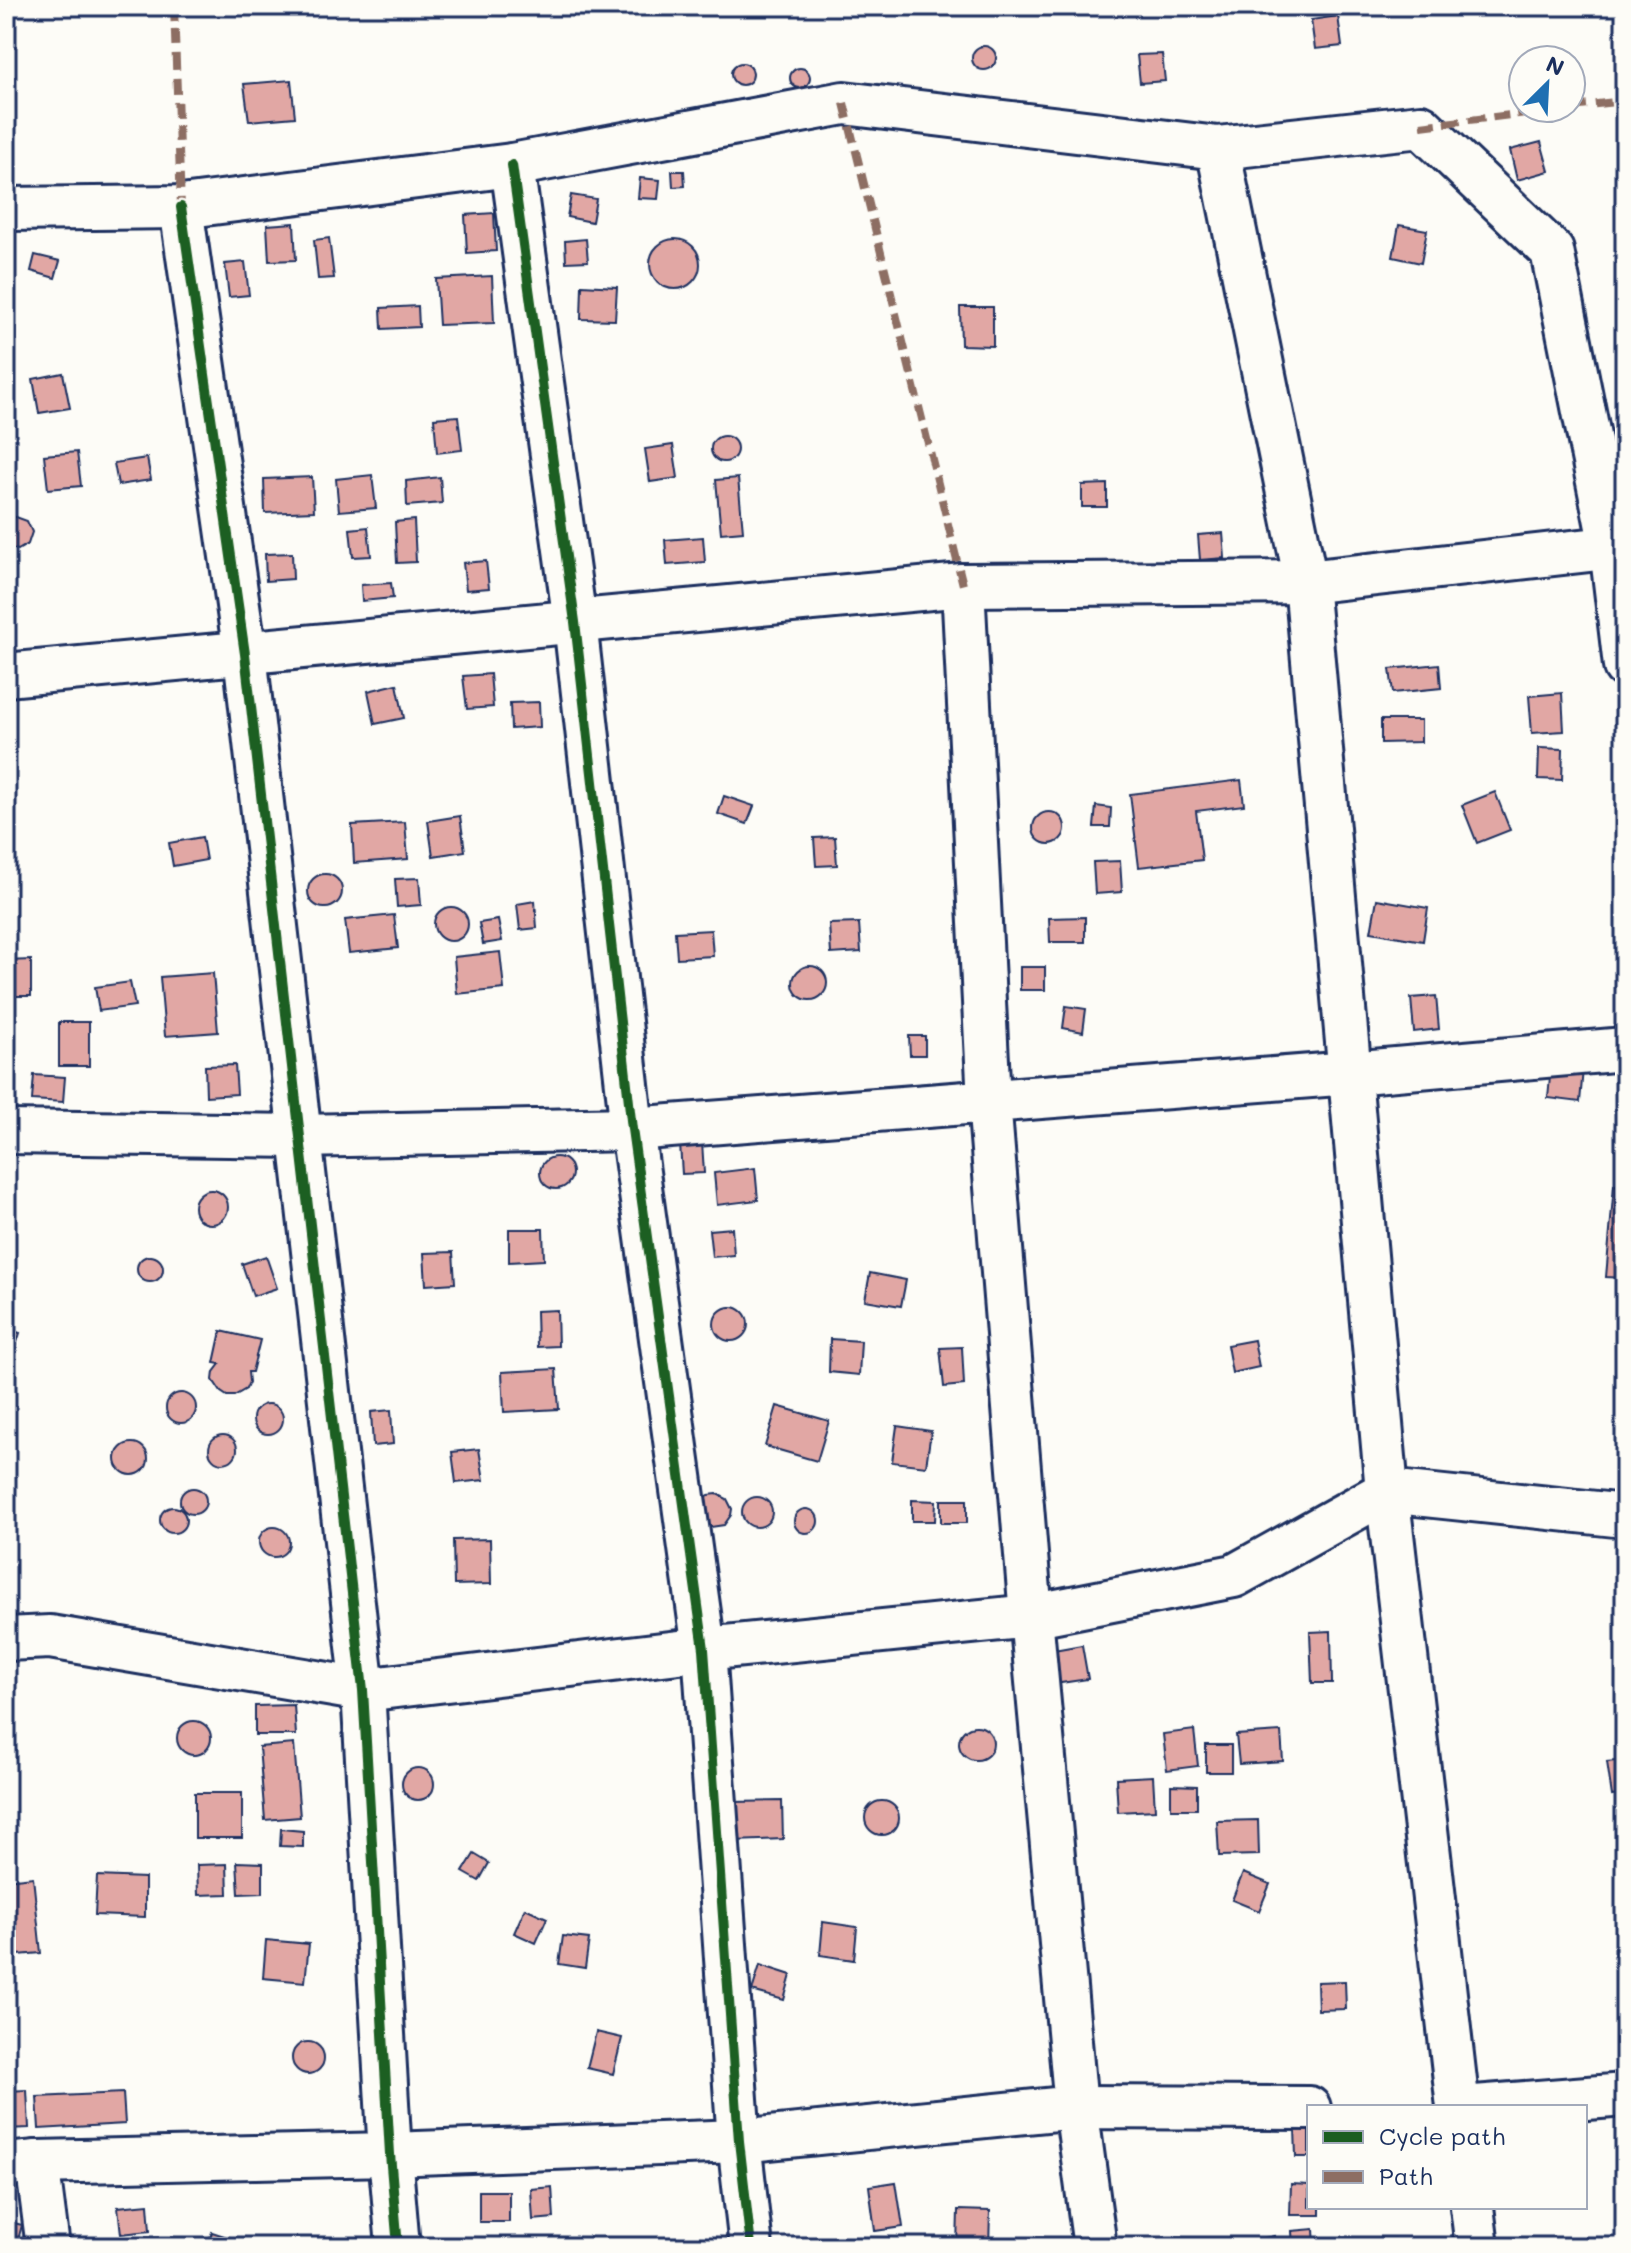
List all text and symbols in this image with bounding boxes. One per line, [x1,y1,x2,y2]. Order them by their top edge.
north arrow [1507,44,1587,124]
text: N [1542,49,1569,82]
legend [1307,2105,1587,2209]
text: Cycle path [1379,2120,1505,2151]
text: Path [1379,2160,1433,2191]

